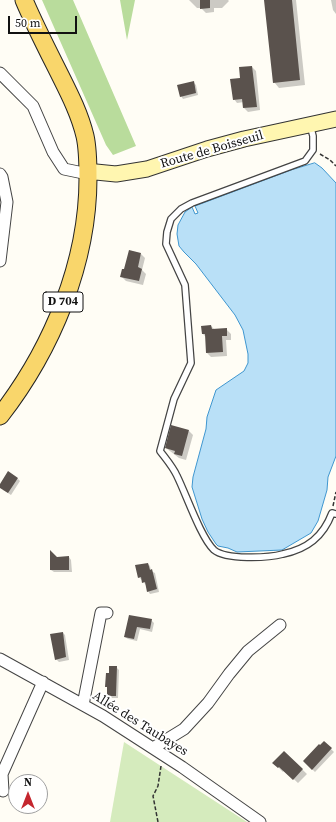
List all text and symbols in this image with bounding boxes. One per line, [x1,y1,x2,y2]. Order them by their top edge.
scale bar [10,8,79,34]
text: 50 m [15,15,41,31]
street label: Route de Boisseuil [159,128,265,172]
road number: D 704 [43,292,83,312]
street label: Allée des Taubayes [89,688,191,760]
north arrow [8,774,48,814]
text: N [24,775,32,790]

